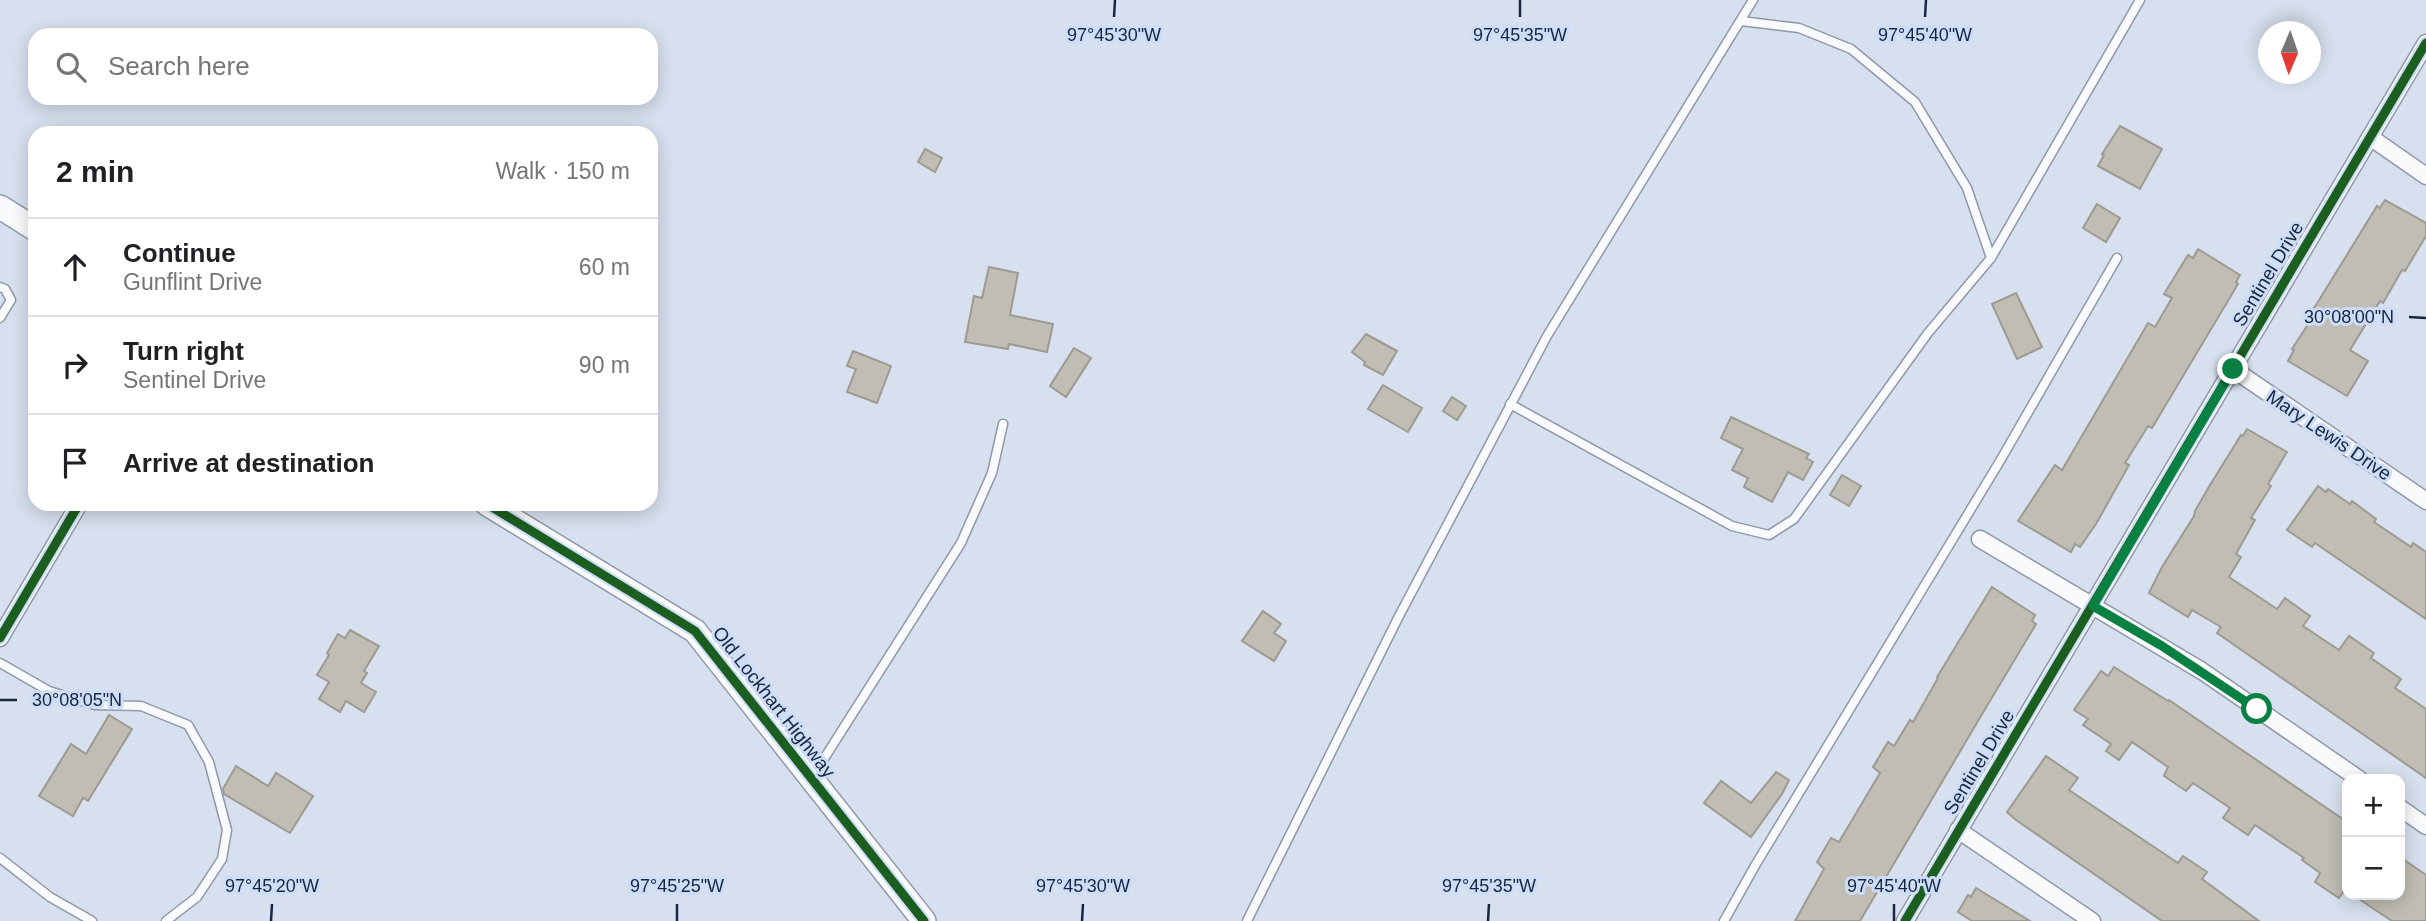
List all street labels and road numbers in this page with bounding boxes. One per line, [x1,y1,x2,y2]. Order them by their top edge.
street label: Sentinel Drive [2229,218,2307,330]
street label: Mary Lewis Drive [2263,386,2395,484]
street label: Old Lockhart Highway [709,622,840,782]
street label: Sentinel Drive [1940,706,2018,818]

